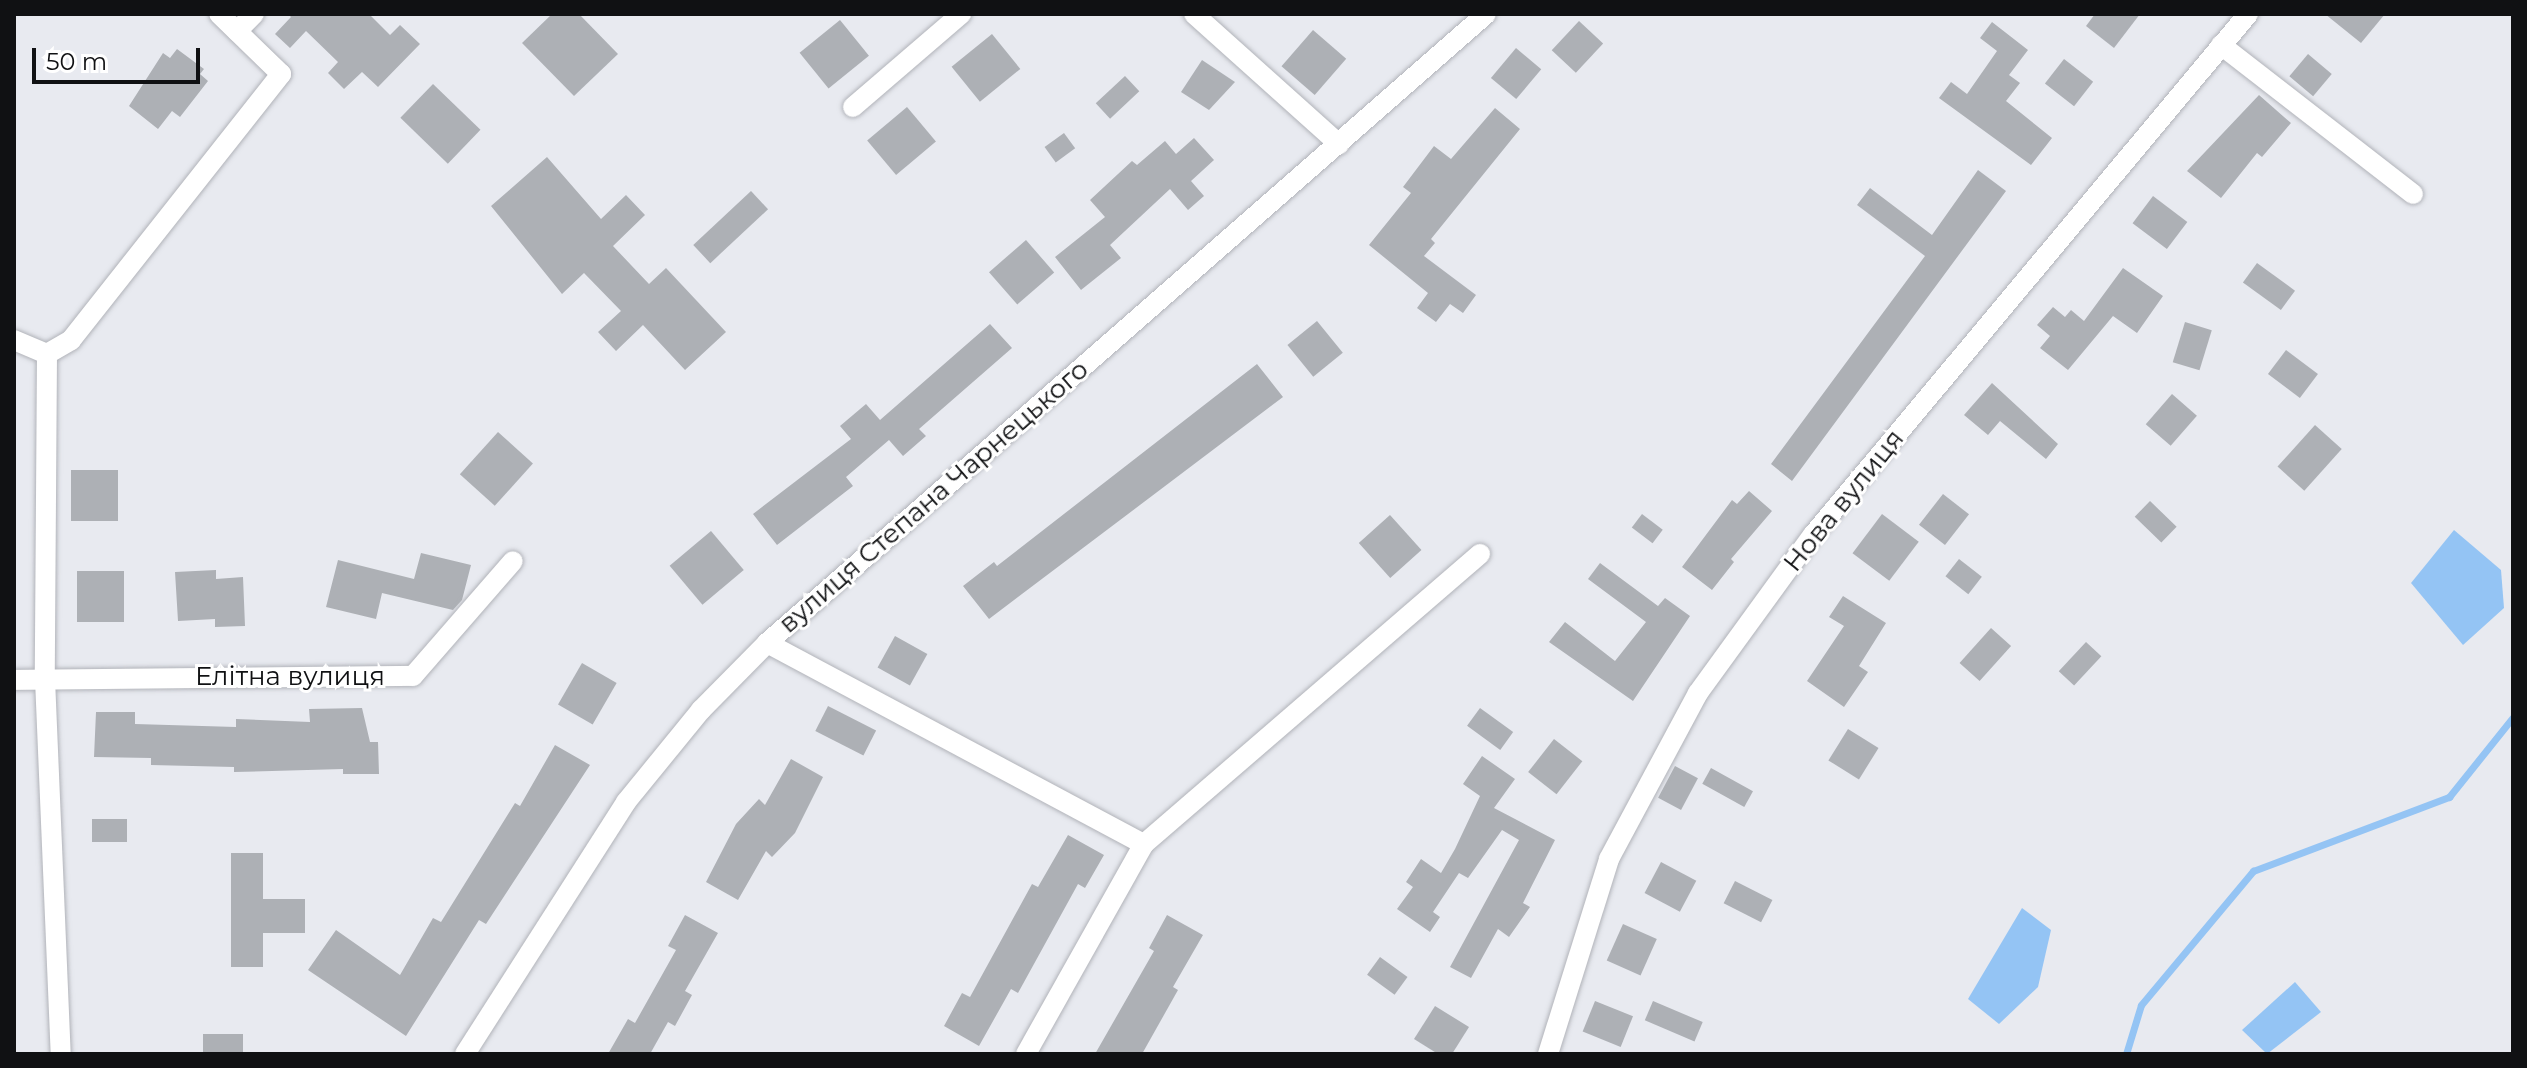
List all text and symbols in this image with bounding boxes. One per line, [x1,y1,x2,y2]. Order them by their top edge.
scale bar [36,32,204,82]
text: 50 m [46,47,107,76]
street label: вулиця Степана Чарнецького [773,354,1095,640]
street label: Нова вулиця [1777,424,1911,578]
street label: Елітна вулиця [195,661,385,693]

